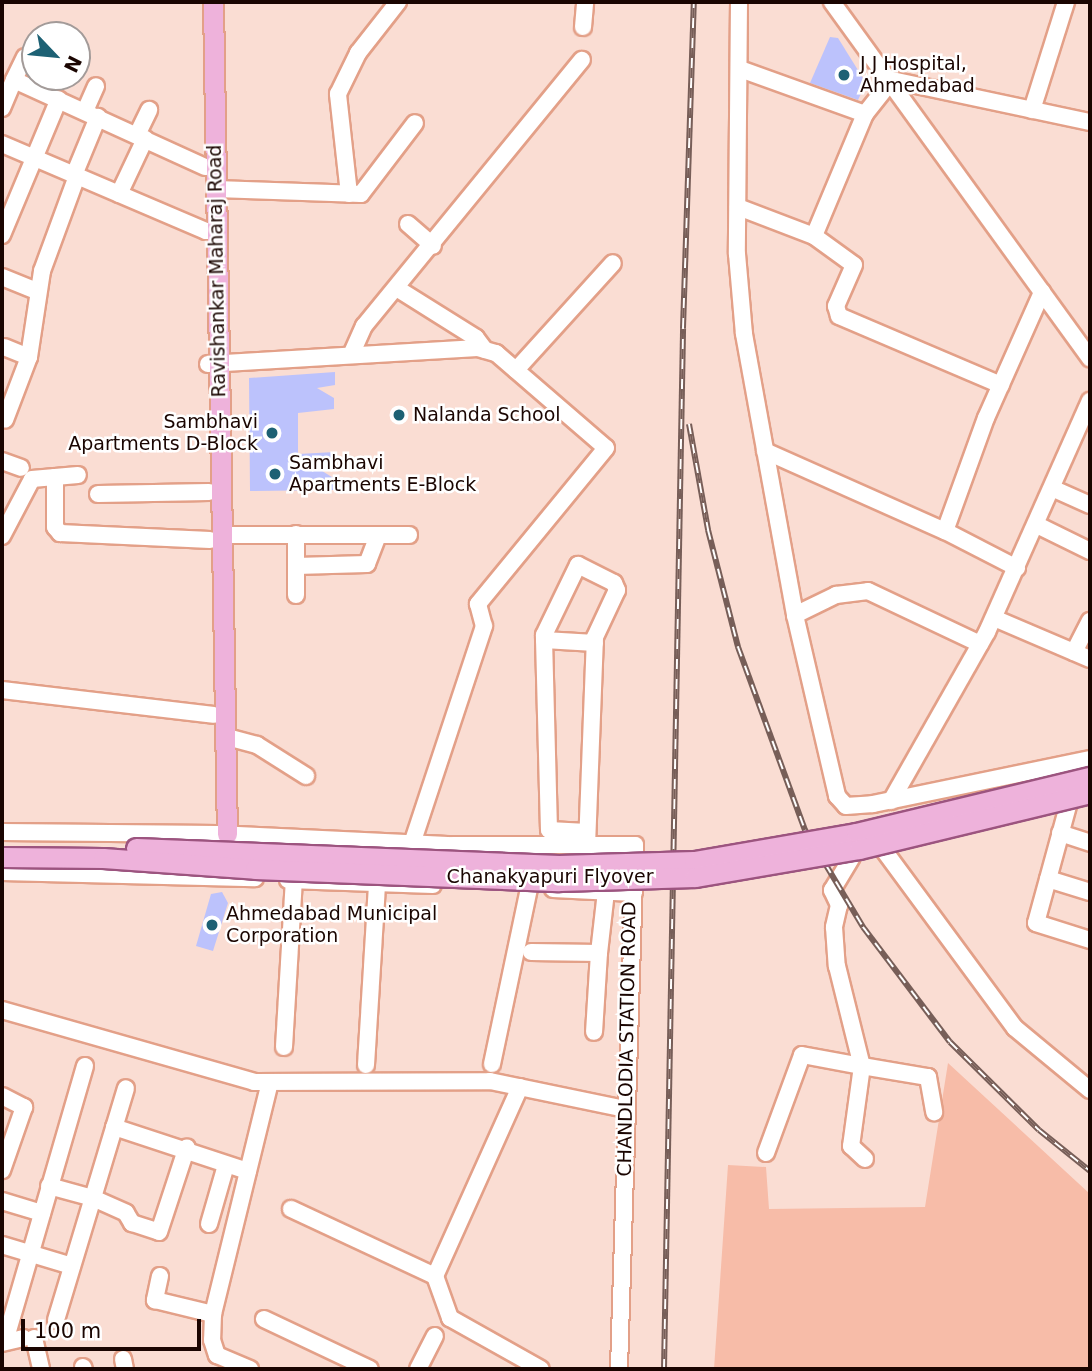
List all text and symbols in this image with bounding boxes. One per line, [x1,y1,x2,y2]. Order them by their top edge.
north arrow [21,21,91,91]
text: N [60,52,86,76]
place label: J J Hospital, Ahmedabad [860,53,975,97]
marker: J J Hospital, Ahmedabad [834,65,854,85]
street label: Ravishankar Maharaj Road [203,144,231,398]
place label: Nalanda School [413,404,561,426]
marker: Nalanda School [391,407,407,423]
place label: Sambhavi Apartments D-Block [68,411,258,455]
marker: Sambhavi Apartments D-Block [264,425,280,441]
place label: Sambhavi Apartments E-Block [289,452,476,496]
marker: Sambhavi Apartments E-Block [267,466,283,482]
street label: Chanakyapuri Flyover [447,866,653,888]
street label: CHANDLODIA STATION ROAD [613,901,641,1177]
place label: Ahmedabad Municipal Corporation [226,903,437,947]
marker: Ahmedabad Municipal Corporation [204,917,220,933]
scale bar [24,1304,205,1348]
text: 100 m [34,1319,101,1343]

